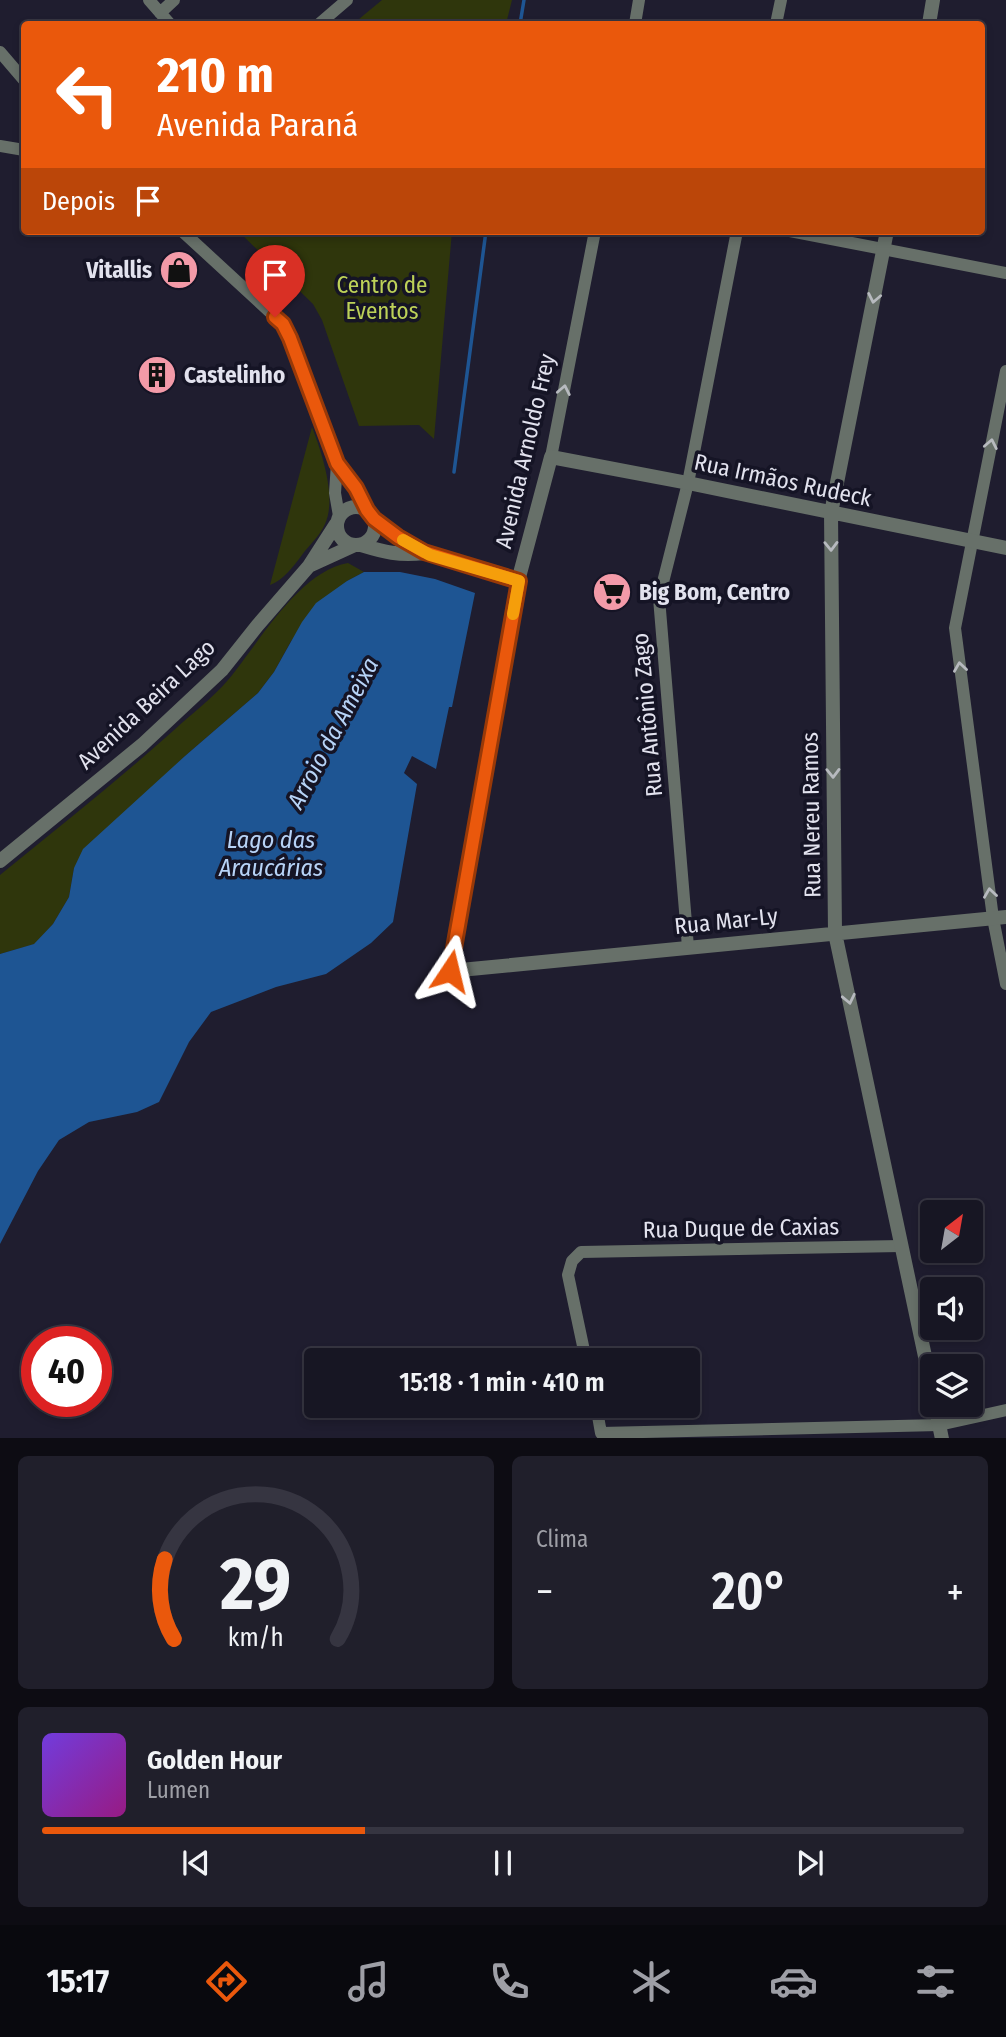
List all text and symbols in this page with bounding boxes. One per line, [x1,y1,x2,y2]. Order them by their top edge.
text: 210 m [157,46,274,105]
icon: left [42,49,133,140]
text: Avenida Paraná [157,106,358,144]
icon: arrive [129,182,167,220]
text: Depois [42,186,115,217]
pin [245,245,305,317]
shop icon: Vitallis [158,249,200,291]
place label: Vitallis [85,256,152,284]
icon: arrive [256,256,294,294]
park label: Centro de Eventos [337,271,427,325]
one-way arrow [867,292,882,304]
street label: Avenida Arnoldo Frey [489,350,561,551]
building icon: Castelinho [136,354,178,396]
place label: Castelinho [184,361,285,389]
one-way arrow [555,384,570,396]
one-way arrow [983,438,998,450]
street label: Rua Irmãos Rudeck [692,448,874,513]
one-way arrow [823,541,839,551]
supermarket icon: Big Bom, Centro [591,571,633,613]
place label: Big Bom, Centro [639,578,790,606]
street label: Rua Antônio Zago [626,632,668,798]
street label: Avenida Beira Lago [71,633,221,775]
water label: Arroio da Ameixa [281,653,385,814]
one-way arrow [952,661,967,673]
street label: Rua Nereu Ramos [796,732,826,898]
one-way arrow [825,768,841,779]
water label: Lago das Araucárias [218,826,323,882]
one-way arrow [983,887,998,899]
street label: Rua Mar-Ly [673,902,780,940]
position arrow [413,934,487,1008]
one-way arrow [840,993,855,1005]
north arrow [920,1200,984,1264]
map controls [920,1200,983,1417]
street label: Rua Duque de Caxias [643,1212,840,1244]
button: sound [920,1277,983,1340]
speed limit sign: 40 [21,1326,112,1417]
button: layers [920,1354,983,1417]
text: 15:18 · 1 min · 410 m [399,1367,605,1398]
text: Clima [536,1525,588,1553]
text: 29 [220,1541,291,1628]
text: 20° [712,1560,788,1623]
text: − [536,1569,553,1615]
text: + [947,1569,964,1615]
text: km/h [228,1622,284,1652]
text: Golden Hour [147,1745,282,1776]
text: Lumen [147,1776,210,1804]
icon: previous [177,1844,215,1882]
icon: pause [484,1844,522,1882]
icon: next [791,1844,829,1882]
icon: directions [202,1957,251,2006]
icon: music [344,1957,393,2006]
icon: phone [485,1957,534,2006]
icon: climate [627,1957,676,2006]
icon: car [769,1957,818,2006]
icon: filters [911,1957,960,2006]
text: 15:17 [46,1962,109,2000]

